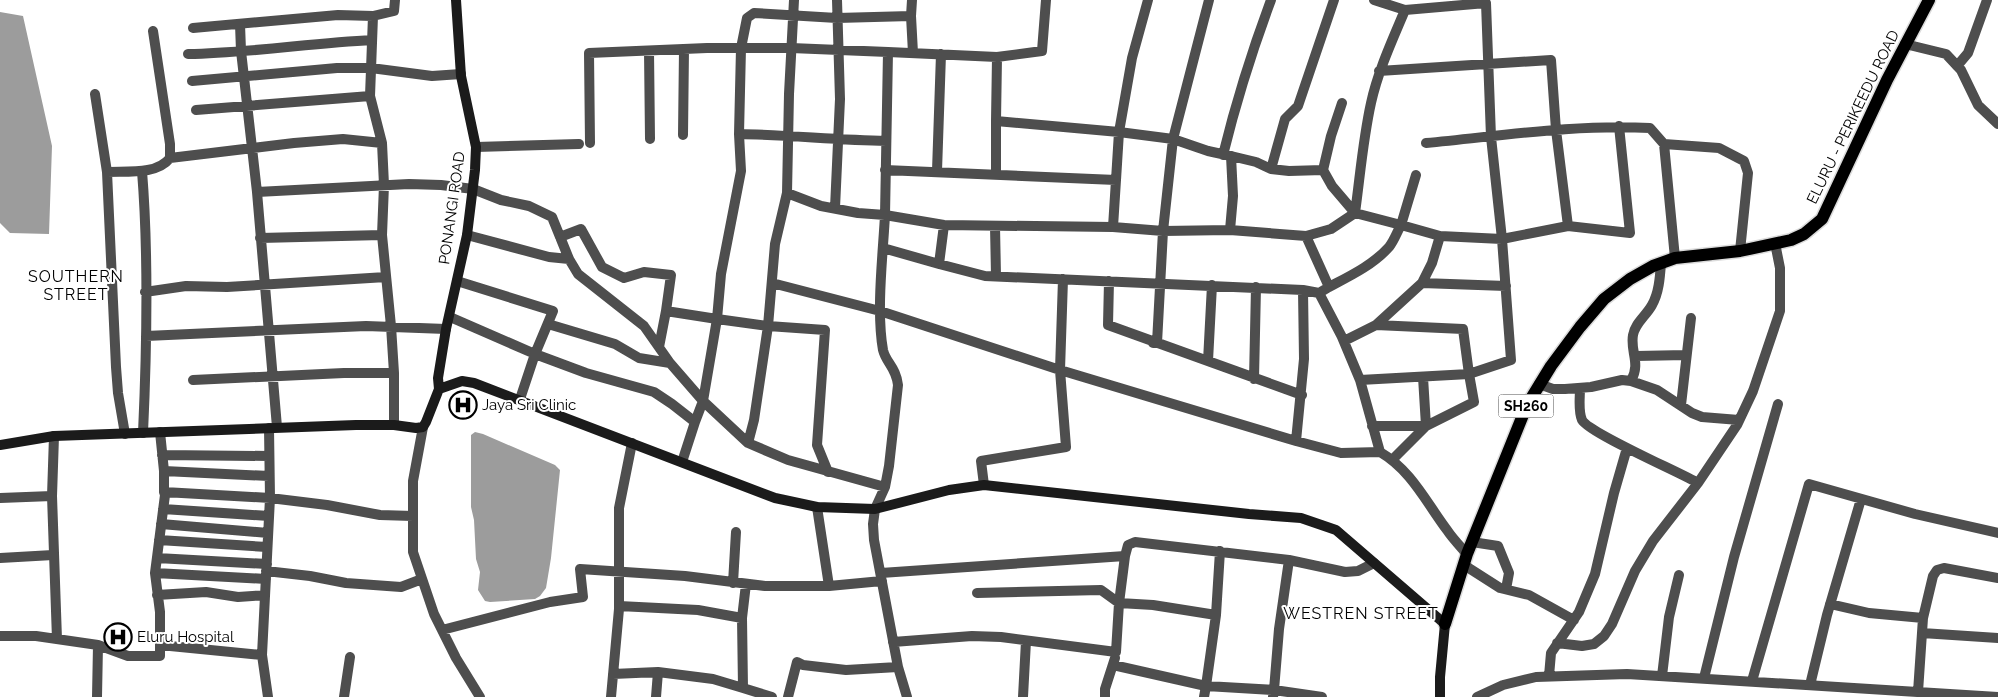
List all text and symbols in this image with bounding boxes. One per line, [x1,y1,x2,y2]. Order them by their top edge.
street label: ELURU - PERIKEEDU ROAD [1803,27,1903,207]
street label: PONANGI ROAD [435,150,469,266]
district label: SOUTHERN STREET [28,267,124,304]
hospital icon: Jaya Sri Clinic [448,390,478,420]
road number: SH260 [1498,394,1554,418]
place label: Jaya Sri Clinic [482,396,576,414]
district label: WESTREN STREET [1283,604,1439,623]
hospital icon: Eluru Hospital [103,622,133,652]
place label: Eluru Hospital [137,628,235,646]

